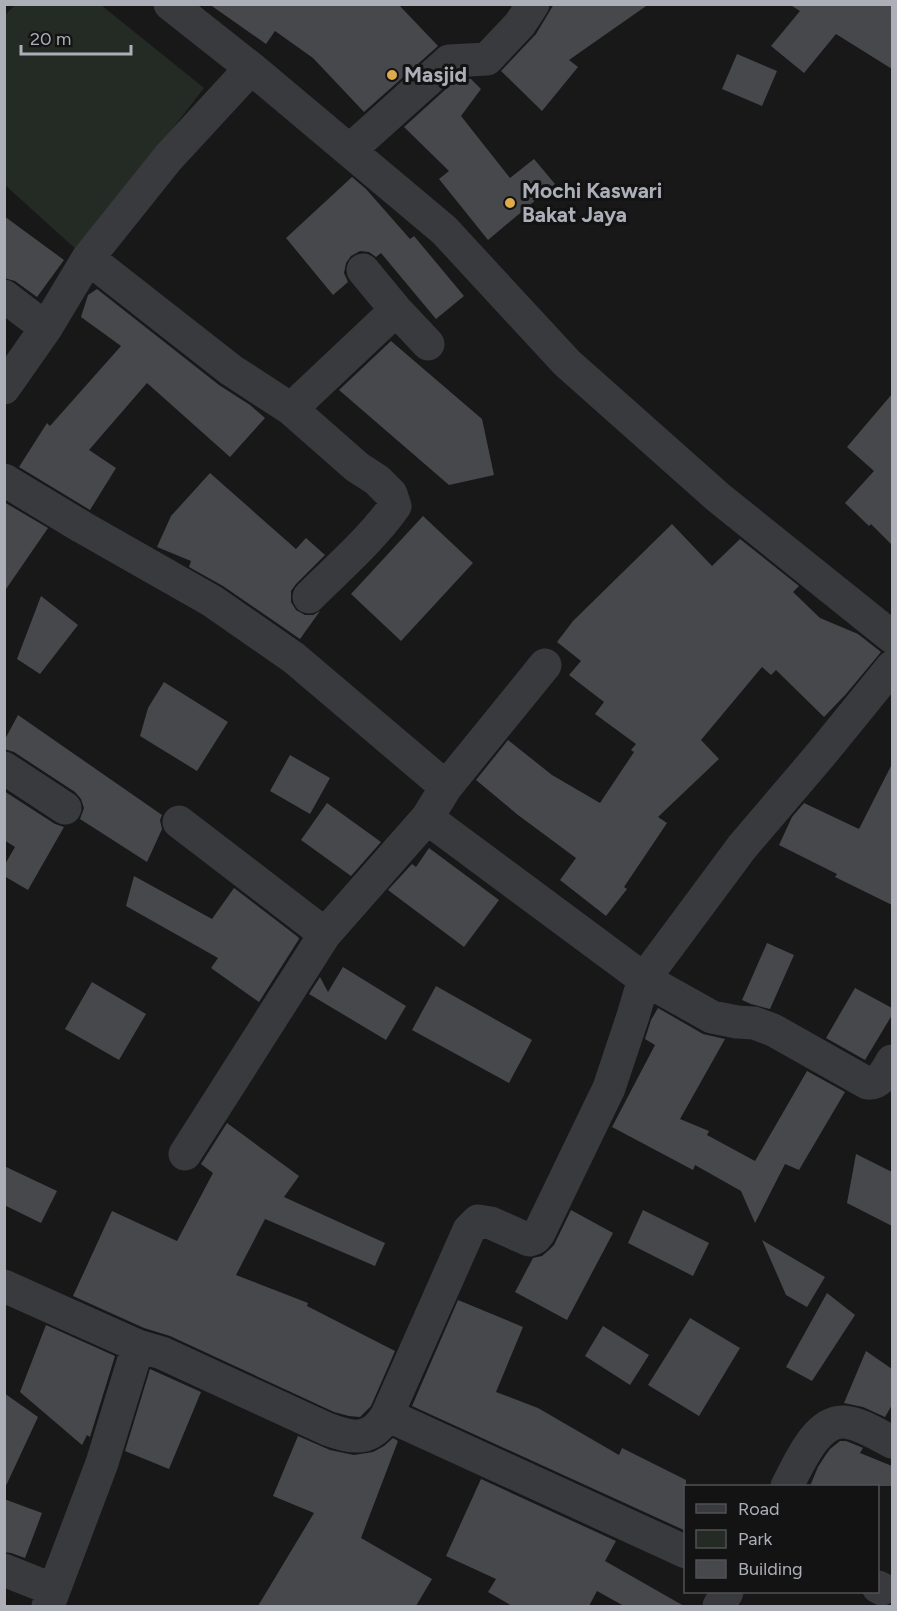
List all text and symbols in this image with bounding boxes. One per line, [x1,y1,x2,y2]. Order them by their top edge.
scale bar [21,18,130,56]
text: 20 m [30,28,71,50]
place label: Masjid [404,62,467,87]
marker: Masjid [385,68,399,82]
place label: Mochi Kaswari Bakat Jaya [522,178,662,227]
marker: Mochi Kaswari Bakat Jaya [503,196,517,210]
legend [684,1485,879,1593]
text: Road [738,1498,779,1520]
text: Park [738,1528,773,1550]
text: Building [738,1558,803,1580]

